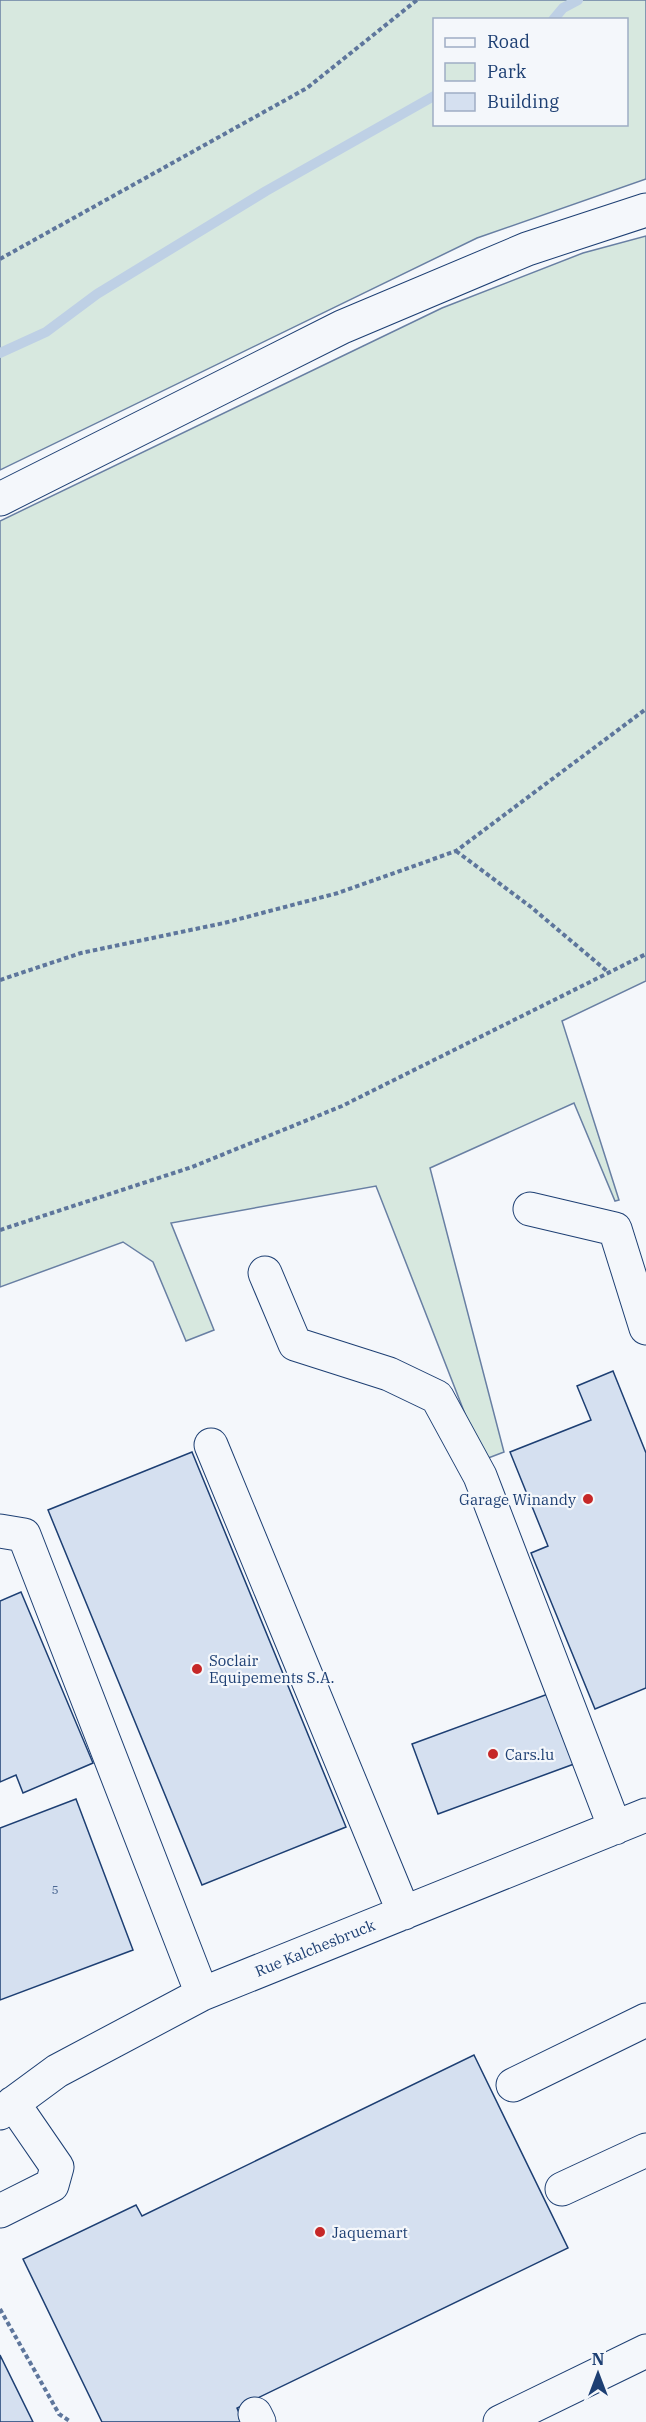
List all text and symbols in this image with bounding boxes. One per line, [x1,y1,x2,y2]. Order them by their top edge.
legend [433,18,628,126]
text: Road [487,30,530,53]
text: Park [487,60,527,83]
text: Building [487,90,559,113]
place label: Garage Winandy [459,1490,576,1509]
marker: Garage Winandy [581,1492,595,1506]
place label: Soclair Equipements S.A. [209,1651,334,1687]
marker: Soclair Equipements S.A. [190,1662,204,1676]
place label: Cars.lu [505,1745,554,1764]
marker: Cars.lu [486,1747,500,1761]
house number: 5 [51,1882,59,1897]
street label: Rue Kalchesbruck [252,1915,378,1981]
place label: Jaquemart [332,2223,408,2242]
marker: Jaquemart [313,2225,327,2239]
north arrow [568,2344,628,2404]
text: N [592,2349,604,2369]

